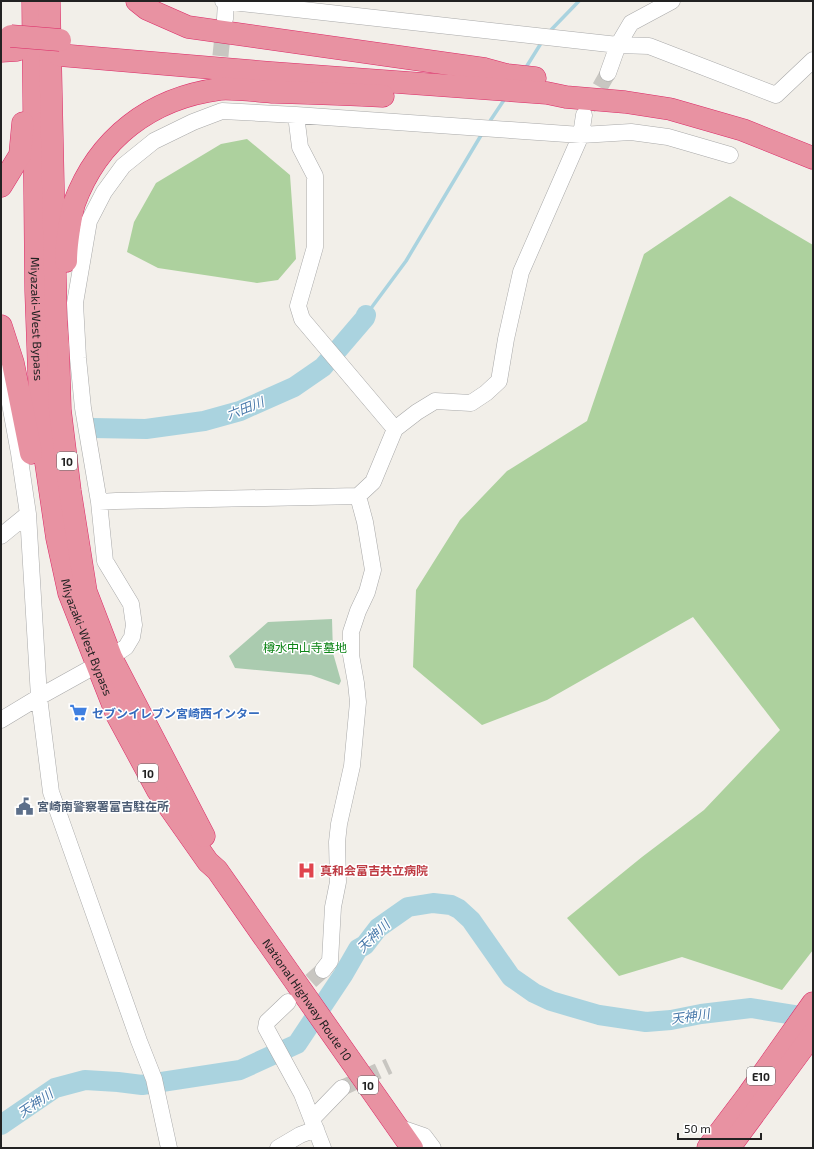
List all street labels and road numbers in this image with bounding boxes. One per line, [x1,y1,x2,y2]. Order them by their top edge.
street label: Miyazaki-West Bypass [29,257,46,381]
road number: 10 [57,452,77,470]
street label: Miyazaki-West Bypass [59,577,116,697]
road number: 10 [138,764,158,782]
street label: National Highway Route 10 [260,936,355,1063]
road number: E10 [747,1067,775,1085]
road number: 10 [358,1076,378,1094]

